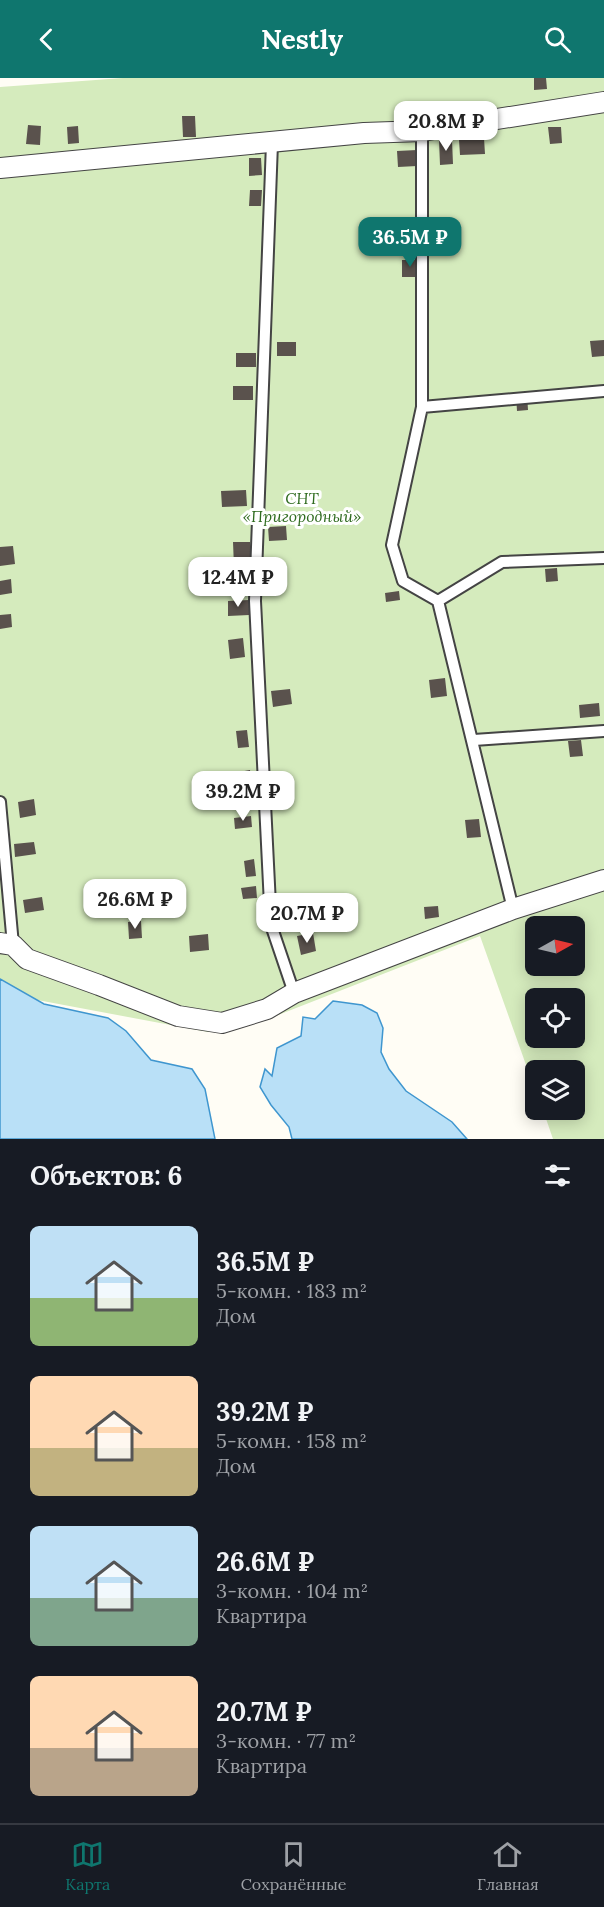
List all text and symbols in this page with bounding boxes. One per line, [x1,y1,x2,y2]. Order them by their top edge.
text: Nestly [261,22,343,56]
icon: back [30,23,63,56]
icon: search [541,23,574,56]
pin: 20.8M ₽ [391,101,501,152]
text: 20.8M ₽ [408,108,484,133]
pin: 36.5M ₽ [355,217,465,268]
text: 36.5M ₽ [372,224,448,249]
park label: СНТ «Пригородный» [243,488,361,526]
pin: 12.4M ₽ [183,557,293,608]
text: 12.4M ₽ [202,564,274,589]
pin: 39.2M ₽ [188,771,298,822]
text: 39.2M ₽ [206,778,280,803]
pin: 26.6M ₽ [80,879,190,930]
text: 26.6M ₽ [97,886,173,911]
pin: 20.7M ₽ [252,893,362,944]
text: 20.7M ₽ [270,900,344,925]
north arrow [525,916,585,976]
map controls [525,916,585,1120]
button: locate [525,988,585,1048]
button: layers [525,1060,585,1120]
text: Объектов: 6 [30,1159,183,1192]
icon: filters [541,1159,574,1192]
text: 36.5M ₽ [216,1245,314,1278]
icon: home [78,1250,150,1322]
text: 5-комн. · 183 m² [216,1278,367,1303]
text: Дом [216,1303,256,1328]
text: 39.2M ₽ [216,1395,313,1428]
icon: home [78,1400,150,1472]
text: 5-комн. · 158 m² [216,1428,367,1453]
text: Дом [216,1453,256,1478]
text: 26.6M ₽ [216,1545,314,1578]
icon: home [78,1550,150,1622]
text: 3-комн. · 104 m² [216,1578,368,1603]
text: Квартира [216,1603,307,1628]
text: 20.7M ₽ [216,1695,312,1728]
icon: home [78,1700,150,1772]
text: 3-комн. · 77 m² [216,1728,356,1753]
text: Квартира [216,1753,307,1778]
tab: Карта [65,1838,110,1894]
tab: Сохранённые [241,1838,347,1894]
tab: Главная [477,1838,539,1894]

